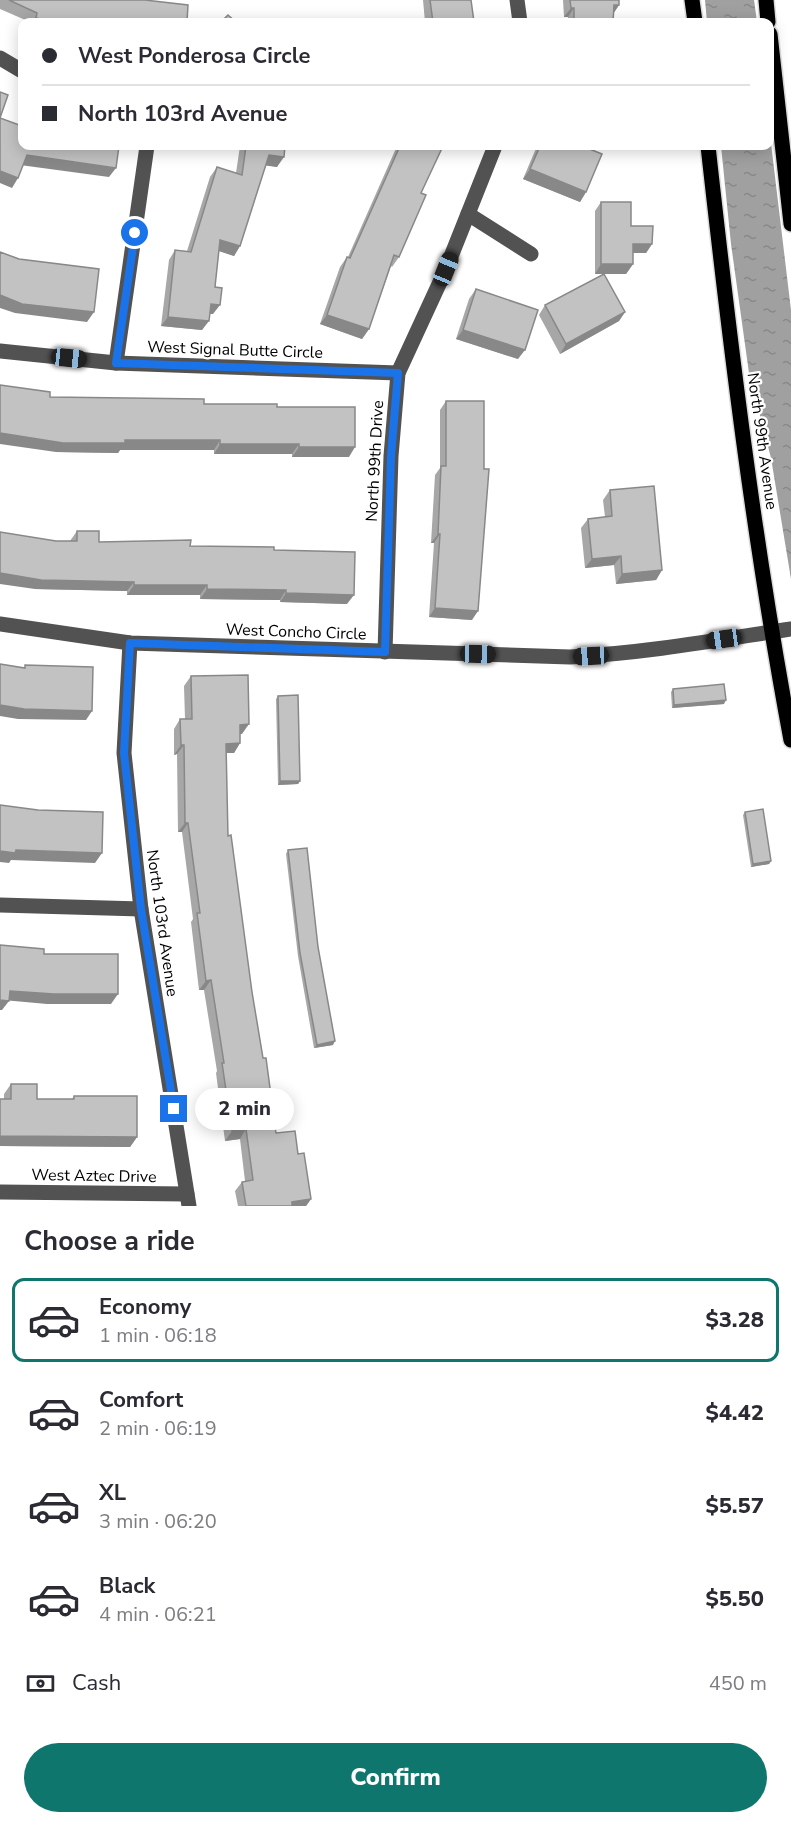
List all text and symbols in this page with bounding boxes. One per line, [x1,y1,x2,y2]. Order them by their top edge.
text: West Ponderosa Circle [78,41,311,71]
text: North 103rd Avenue [78,99,287,129]
route start [121,219,148,246]
car [431,249,461,289]
street label: West Signal Butte Circle [147,336,323,364]
car [50,347,88,369]
street label: North 99th Avenue [742,371,783,511]
street label: North 99th Drive [361,400,389,522]
street label: West Concho Circle [225,619,367,645]
car [705,628,743,650]
car [460,645,496,663]
car [573,646,609,666]
street label: North 103rd Avenue [141,848,183,998]
callout: 2 min [195,1088,294,1130]
route end [160,1095,187,1122]
text: 2 min [218,1095,271,1122]
street label: West Aztec Drive [31,1164,157,1188]
text: Choose a ride [24,1223,195,1260]
text: Economy [99,1292,191,1322]
icon: car [27,1293,81,1347]
text: $3.28 [705,1305,764,1335]
text: 1 min · 06:18 [99,1322,217,1349]
text: Comfort [99,1385,183,1415]
icon: car [27,1386,81,1440]
text: $4.42 [705,1398,764,1428]
text: 2 min · 06:19 [99,1415,217,1442]
text: XL [99,1478,126,1508]
icon: car [27,1479,81,1533]
text: $5.57 [705,1491,764,1521]
text: 3 min · 06:20 [99,1508,217,1535]
text: Black [99,1571,155,1601]
icon: car [27,1572,81,1626]
text: $5.50 [705,1584,764,1614]
text: 4 min · 06:21 [99,1601,217,1628]
icon: cash [24,1667,57,1700]
text: Cash [72,1668,121,1698]
text: 450 m [709,1670,767,1697]
button: Confirm [24,1743,767,1812]

